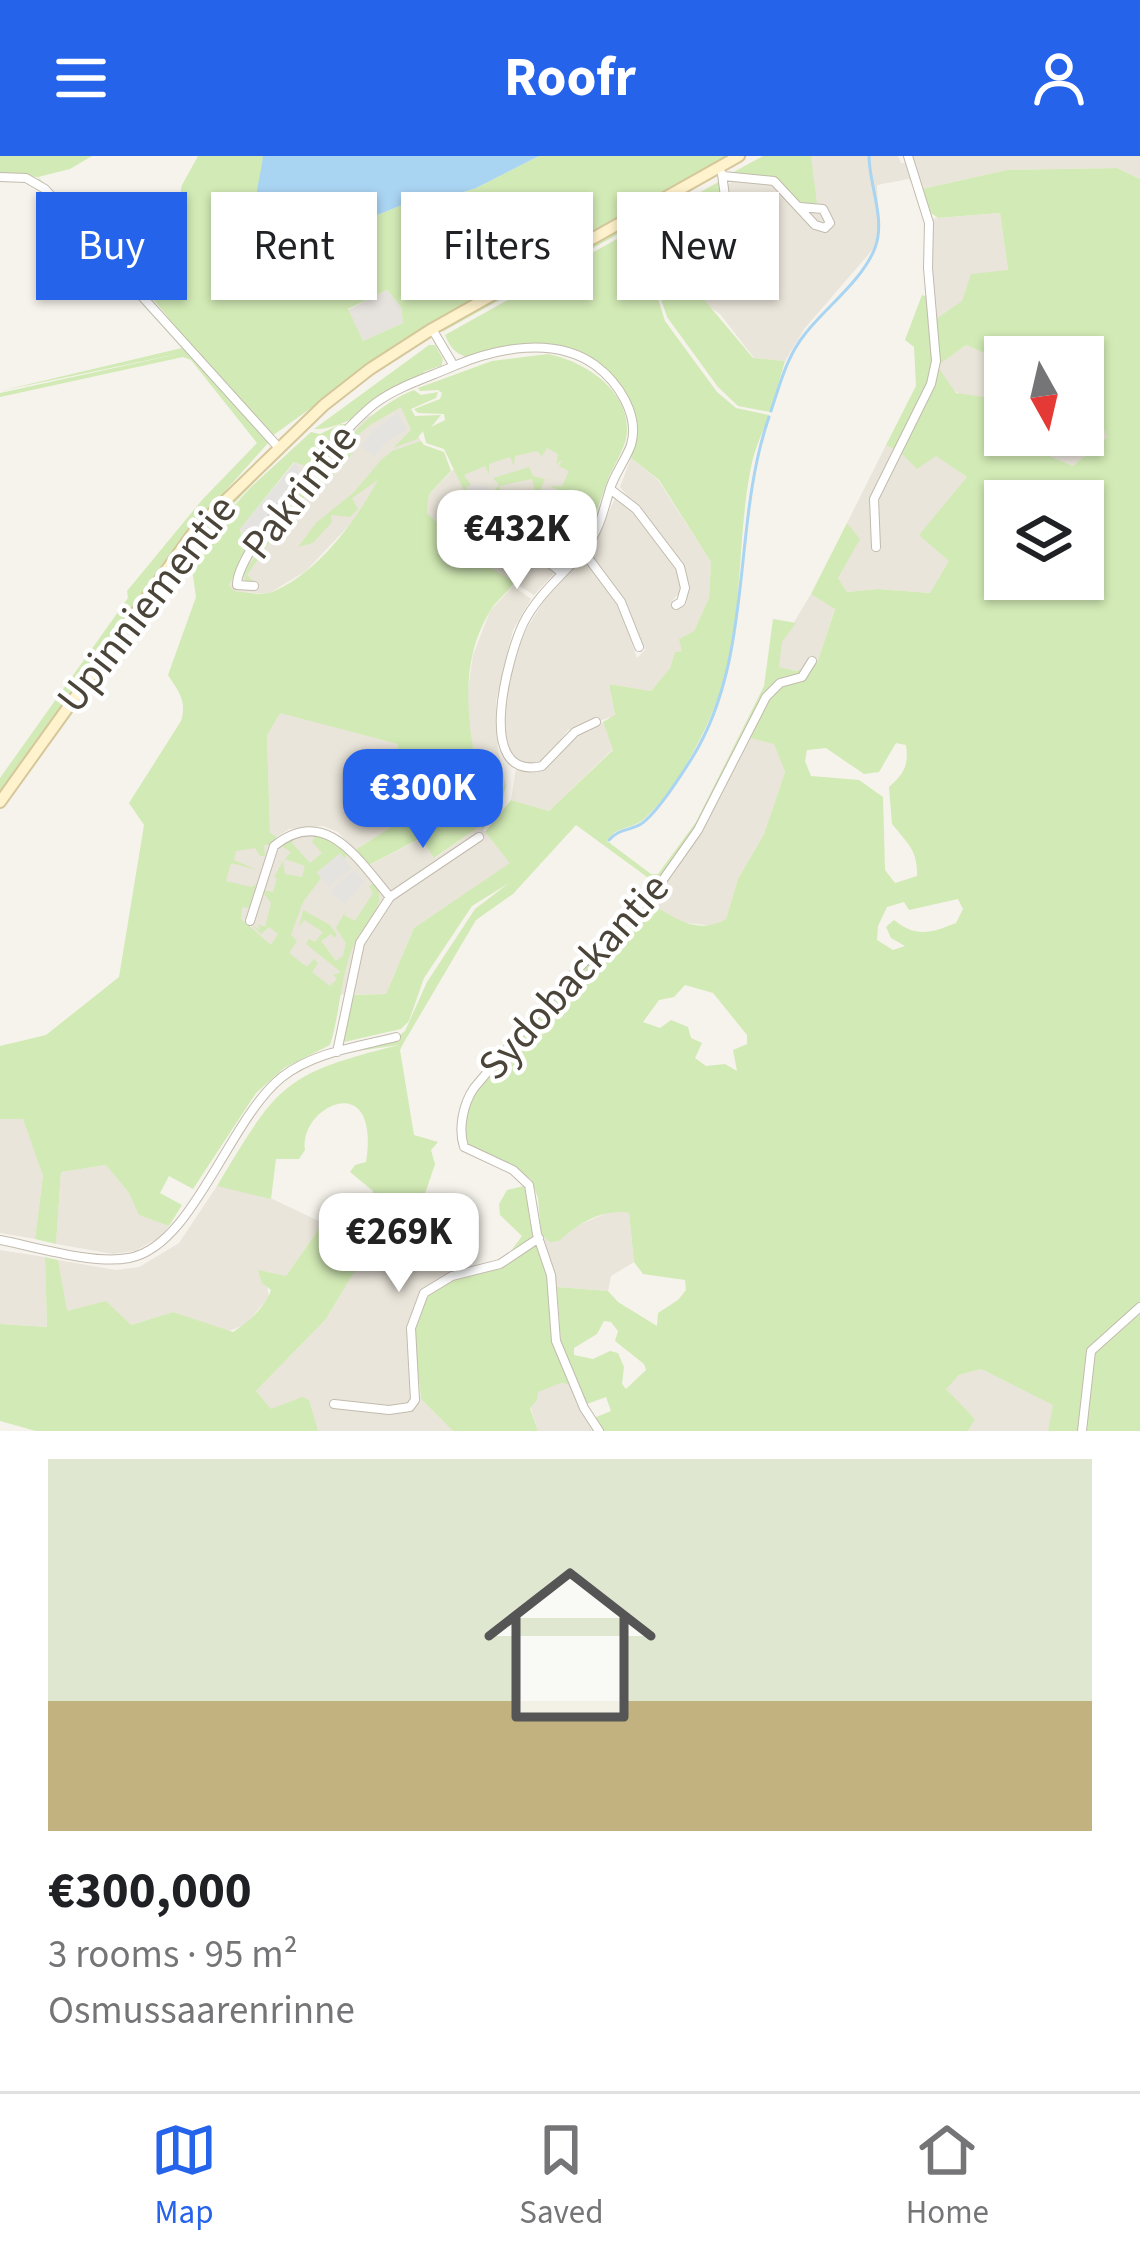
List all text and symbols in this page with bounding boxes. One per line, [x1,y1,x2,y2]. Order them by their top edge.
text: Roofr [504,40,636,117]
icon: menu [48,45,114,111]
icon: person [1026,45,1092,111]
chip: Buy [36,192,187,300]
chip: Rent [211,192,377,300]
chip: Filters [401,192,593,300]
chip: New [617,192,779,300]
north arrow [984,336,1104,456]
map controls [984,336,1104,600]
street label: Pakrintie [228,412,372,572]
button: layers [984,480,1104,600]
street label: Upinniementie [43,482,251,726]
pin: €432K [433,490,601,592]
text: €432K [464,501,570,557]
pin: €300K [339,749,507,851]
text: €300K [370,760,476,816]
street label: Sydobackantie [464,860,684,1094]
pin: €269K [315,1193,483,1295]
text: €269K [346,1204,452,1260]
icon: home [462,1537,678,1753]
text: €300,000 [48,1855,252,1927]
text: 3 rooms · 95 m² [48,1927,298,1983]
text: Osmussaarenrinne [48,1983,355,2039]
tab: Map [151,2117,217,2236]
tab: Saved [519,2117,604,2236]
tab: Home [906,2117,989,2236]

